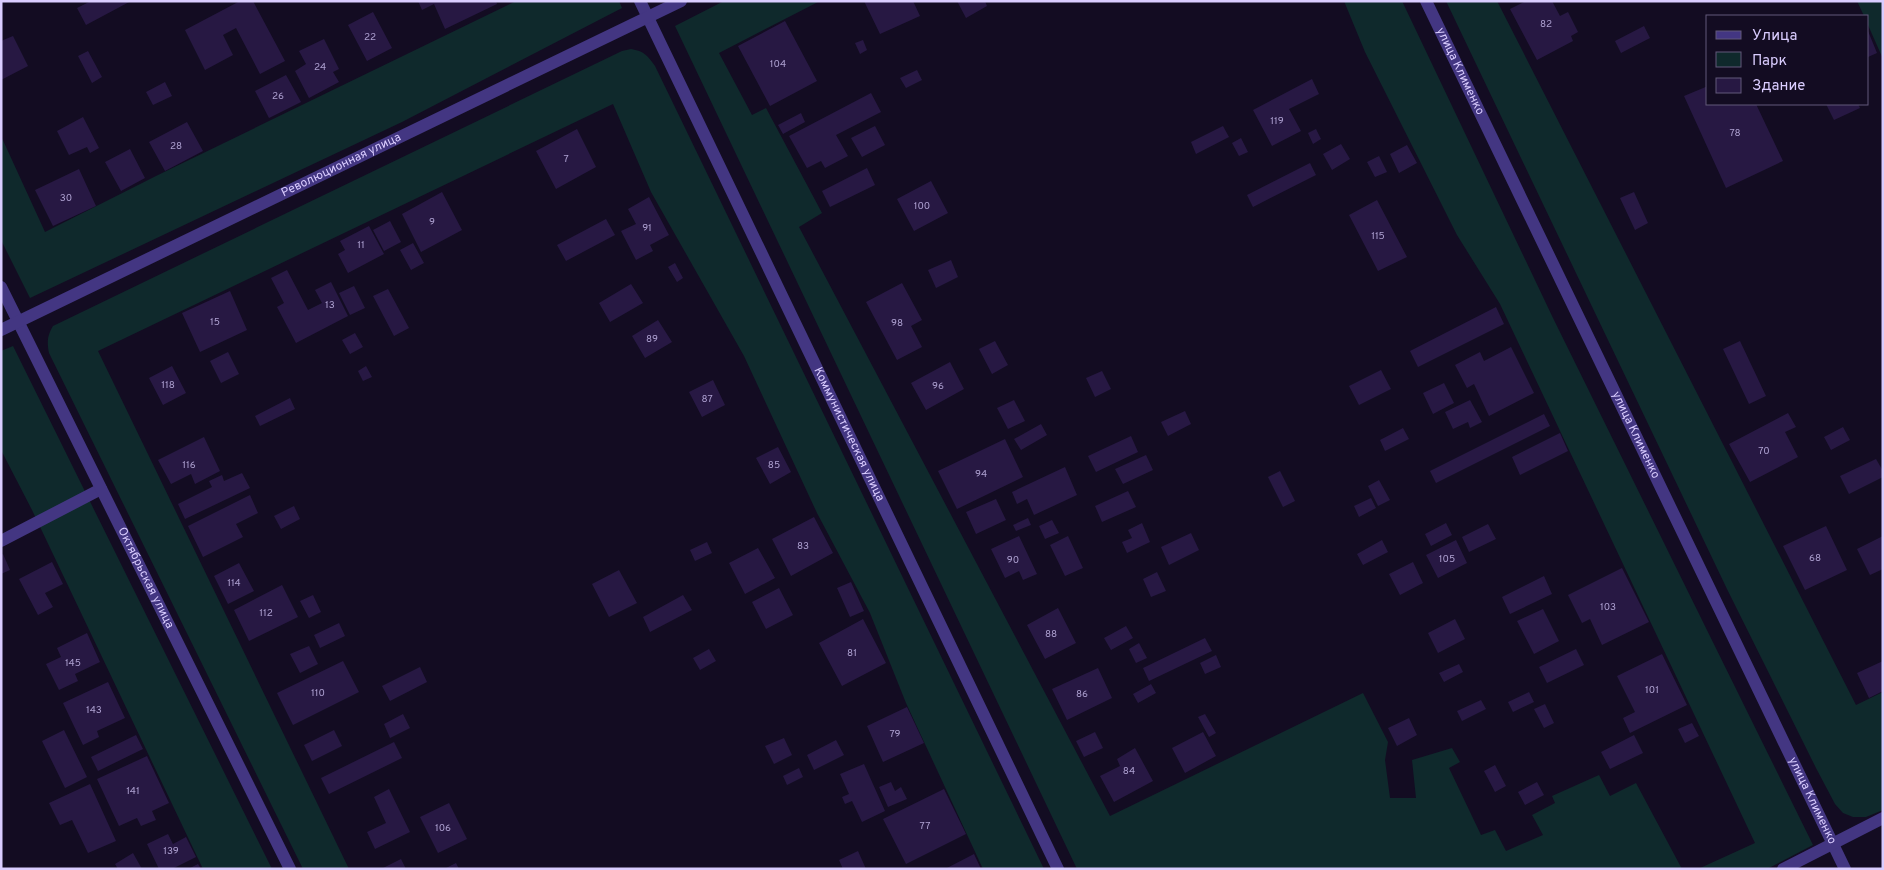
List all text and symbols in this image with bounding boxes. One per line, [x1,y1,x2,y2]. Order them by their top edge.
legend [1706,15,1869,105]
house number: 82 [1540,18,1552,31]
street label: улица Клименко [1432,25,1488,118]
text: Улица [1752,27,1797,46]
house number: 22 [364,31,376,44]
text: Парк [1752,52,1787,71]
house number: 104 [770,58,786,71]
house number: 24 [314,61,326,74]
text: Здание [1752,77,1805,96]
house number: 26 [272,90,284,103]
house number: 119 [1270,115,1284,128]
house number: 78 [1729,127,1741,140]
street label: Революционная улица [279,130,404,201]
house number: 28 [170,140,182,153]
house number: 7 [563,153,569,166]
house number: 30 [60,192,72,205]
house number: 100 [914,200,930,213]
house number: 9 [429,216,435,229]
house number: 91 [642,222,652,235]
house number: 115 [1371,230,1385,243]
house number: 11 [357,239,365,252]
house number: 13 [325,299,335,312]
house number: 15 [210,316,220,329]
house number: 98 [891,317,903,330]
house number: 89 [646,333,658,346]
street label: Коммунистическая улица [810,365,888,504]
house number: 118 [161,379,175,392]
house number: 96 [932,380,944,393]
street label: улица Клименко [1608,389,1664,482]
house number: 87 [701,393,713,406]
house number: 70 [1758,445,1770,458]
house number: 116 [182,459,196,472]
house number: 85 [768,459,780,472]
house number: 94 [975,468,987,481]
street label: Октябрьская улица [114,525,177,631]
house number: 83 [797,540,809,553]
house number: 68 [1809,552,1821,565]
house number: 105 [1439,553,1455,566]
house number: 90 [1007,554,1019,567]
house number: 114 [227,577,241,590]
house number: 103 [1600,601,1616,614]
house number: 112 [259,607,273,620]
house number: 88 [1045,628,1057,641]
house number: 81 [847,647,857,660]
house number: 145 [65,657,81,670]
house number: 101 [1645,684,1659,697]
house number: 110 [311,687,325,700]
house number: 86 [1076,688,1088,701]
house number: 143 [86,704,102,717]
house number: 79 [889,728,901,741]
street label: улица Клименко [1784,754,1840,847]
house number: 84 [1123,765,1135,778]
house number: 141 [126,785,140,798]
house number: 77 [920,820,930,833]
house number: 106 [435,822,451,835]
house number: 139 [163,845,179,858]

